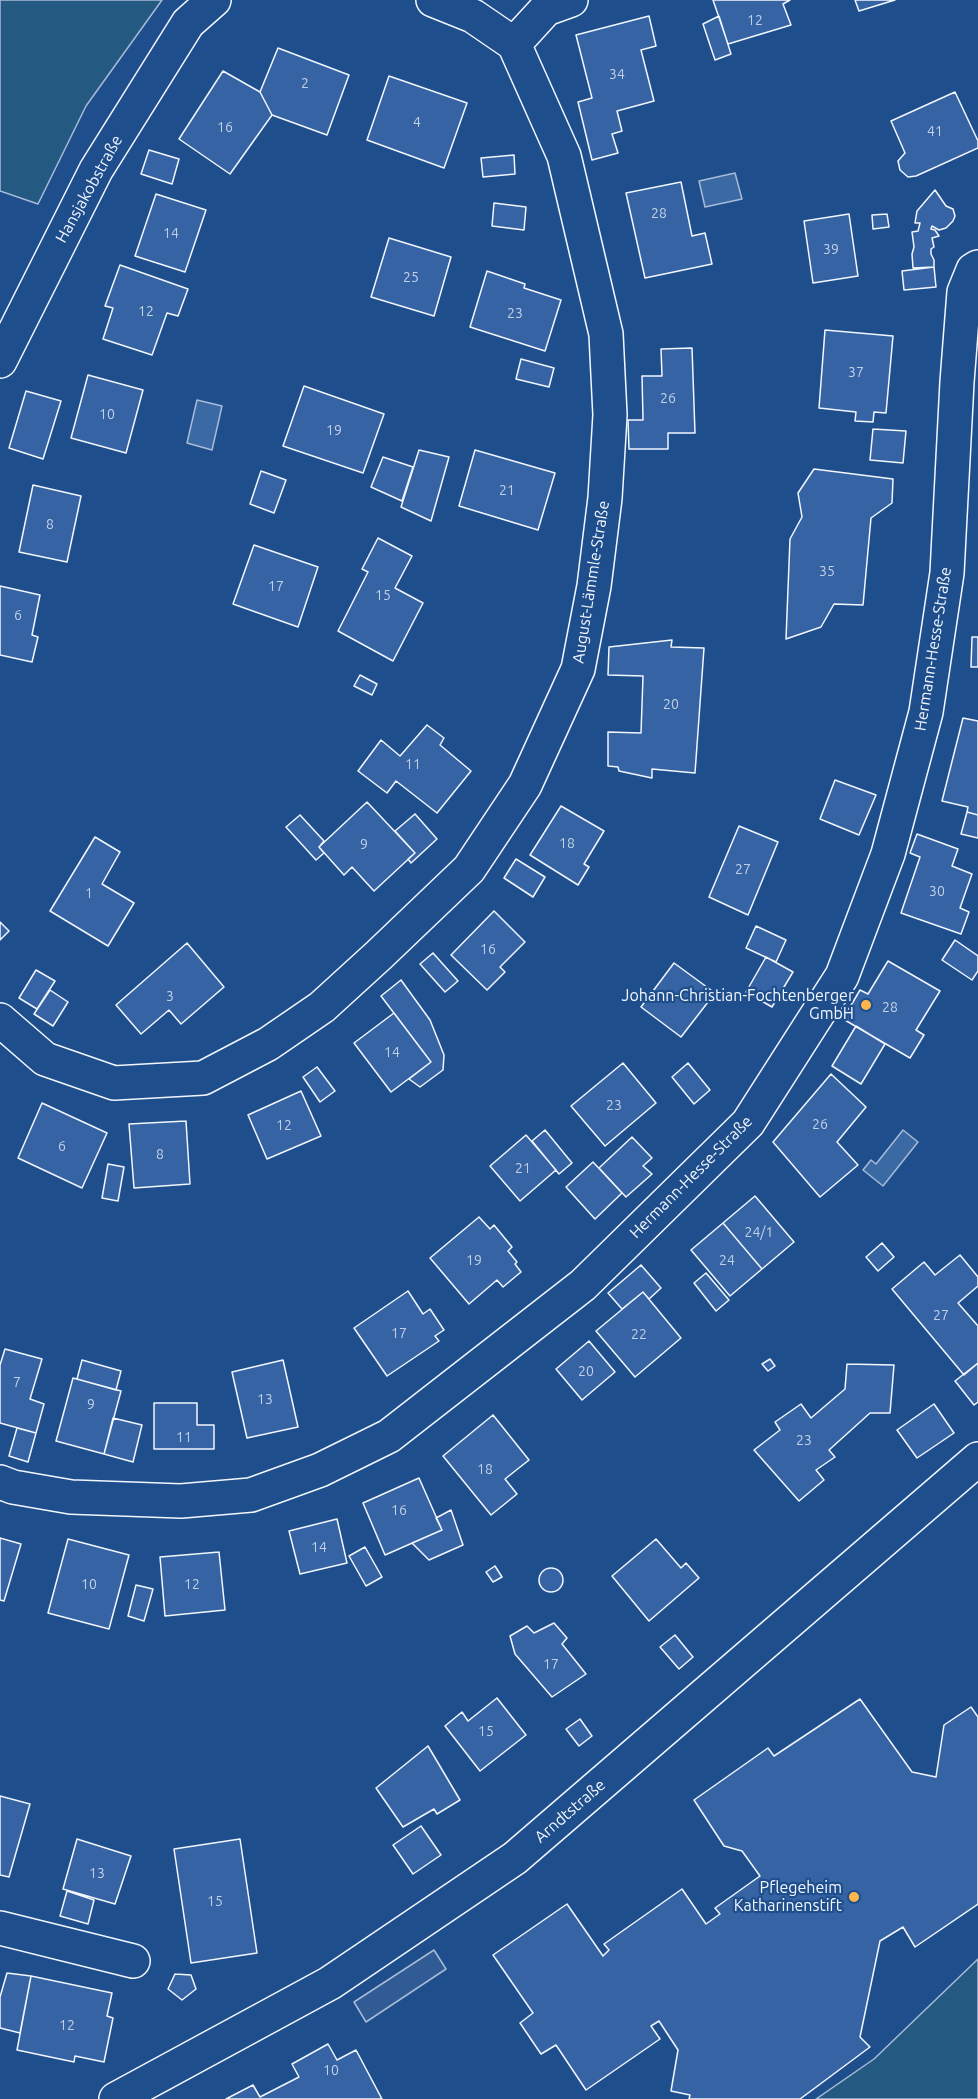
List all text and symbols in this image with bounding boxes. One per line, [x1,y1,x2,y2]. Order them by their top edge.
house number: 12 [747,12,763,28]
house number: 34 [609,66,625,82]
house number: 2 [301,75,309,91]
house number: 4 [413,114,421,130]
house number: 16 [217,119,233,135]
house number: 41 [927,123,943,139]
street label: Hansjakobstraße [52,132,126,246]
house number: 28 [651,205,667,221]
house number: 14 [163,225,179,241]
house number: 39 [823,241,839,257]
house number: 25 [403,269,419,285]
house number: 12 [138,303,154,319]
house number: 23 [507,305,523,321]
house number: 37 [848,364,864,380]
house number: 26 [660,390,676,406]
house number: 10 [99,406,115,422]
house number: 19 [326,422,342,438]
house number: 21 [499,482,515,498]
street label: August-Lämmle-Straße [569,499,613,665]
house number: 8 [46,516,54,532]
house number: 35 [819,563,835,579]
street label: Hermann-Hesse-Straße [911,566,955,732]
house number: 17 [268,578,284,594]
house number: 15 [375,587,391,603]
house number: 6 [14,607,22,623]
house number: 20 [663,696,679,712]
house number: 11 [405,756,421,772]
house number: 18 [559,835,575,851]
house number: 9 [360,836,368,852]
house number: 27 [735,861,751,877]
house number: 30 [929,883,945,899]
house number: 1 [85,885,93,901]
house number: 16 [480,941,496,957]
place label: Johann-Christian-Fochtenberger GmbH [622,986,854,1024]
house number: 3 [166,988,174,1004]
marker: Johann-Christian-Fochtenberger GmbH [859,998,873,1012]
house number: 28 [882,999,898,1015]
house number: 14 [384,1044,400,1060]
house number: 23 [606,1097,622,1113]
street label: Hermann-Hesse-Straße [626,1112,756,1242]
house number: 26 [812,1116,828,1132]
house number: 12 [276,1117,292,1133]
house number: 6 [58,1138,66,1154]
house number: 8 [156,1146,164,1162]
house number: 21 [515,1160,531,1176]
house number: 24/1 [745,1224,773,1240]
house number: 19 [466,1252,482,1268]
house number: 24 [719,1252,735,1268]
house number: 27 [933,1307,949,1323]
house number: 17 [391,1325,407,1341]
house number: 22 [631,1326,647,1342]
house number: 20 [578,1363,594,1379]
house number: 7 [13,1374,21,1390]
house number: 13 [257,1391,273,1407]
house number: 9 [87,1396,95,1412]
house number: 11 [176,1429,192,1445]
house number: 23 [796,1432,812,1448]
house number: 18 [477,1461,493,1477]
house number: 16 [391,1502,407,1518]
house number: 14 [311,1539,327,1555]
house number: 10 [81,1576,97,1592]
house number: 12 [184,1576,200,1592]
house number: 17 [543,1656,559,1672]
house number: 15 [478,1723,494,1739]
street label: Arndtstraße [531,1775,609,1847]
house number: 13 [89,1865,105,1881]
place label: Pflegeheim Katharinenstift [734,1878,842,1916]
marker: Pflegeheim Katharinenstift [847,1890,861,1904]
house number: 15 [207,1893,223,1909]
house number: 12 [59,2017,75,2033]
house number: 10 [323,2062,339,2078]

